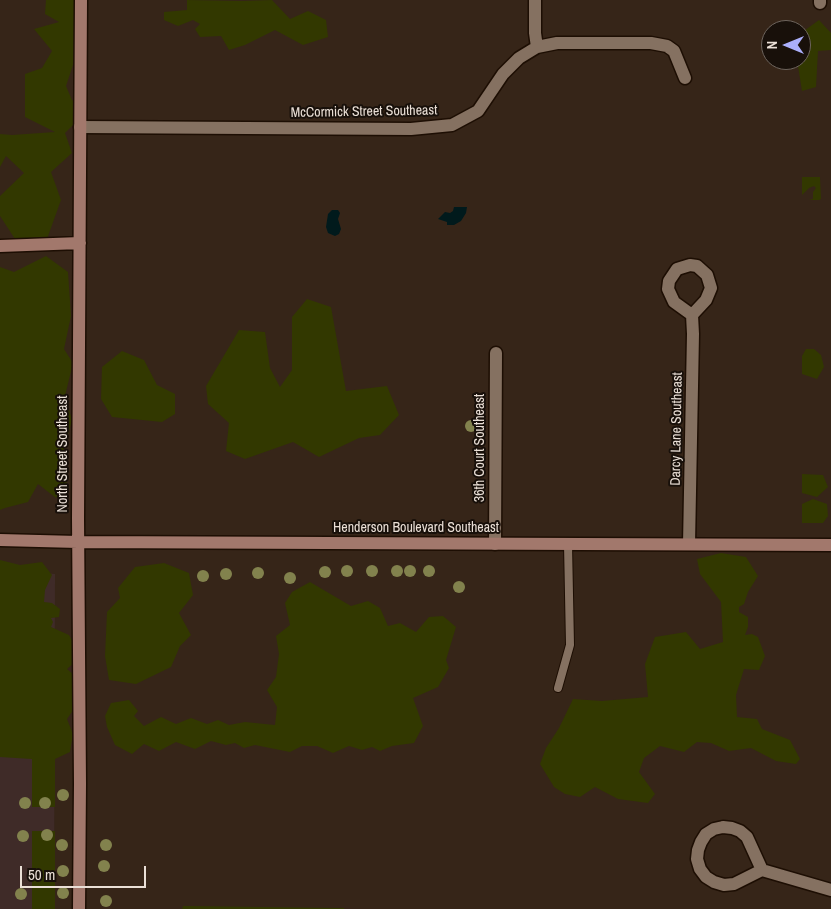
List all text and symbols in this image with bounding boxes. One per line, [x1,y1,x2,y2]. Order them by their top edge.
north arrow [761,20,811,70]
text: N [763,41,781,49]
street label: McCormick Street Southeast [290,102,438,122]
street label: Darcy Lane Southeast [668,372,686,486]
street label: 36th Court Southeast [472,394,488,502]
street label: North Street Southeast [55,396,71,512]
street label: Henderson Boulevard Southeast [333,520,499,536]
scale bar [22,856,149,888]
text: 50 m [28,864,55,885]

